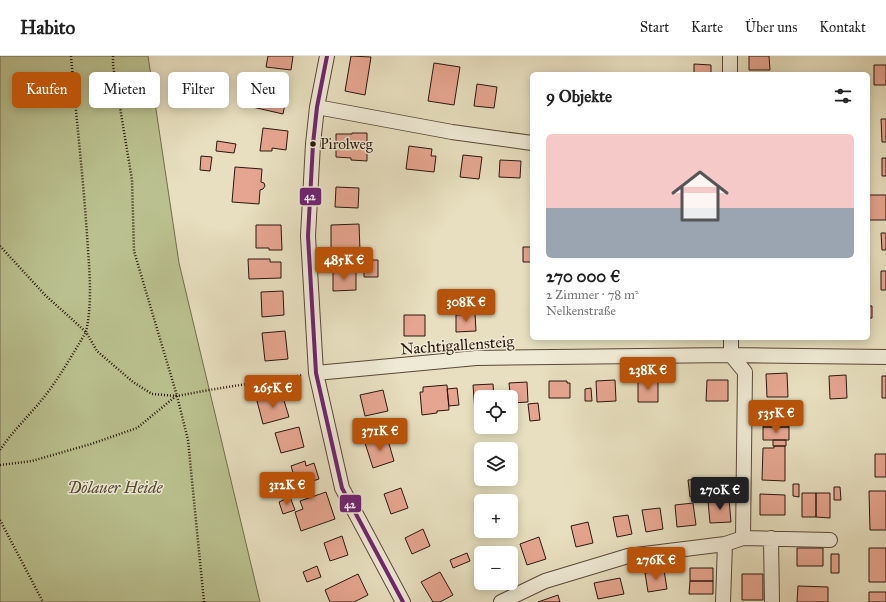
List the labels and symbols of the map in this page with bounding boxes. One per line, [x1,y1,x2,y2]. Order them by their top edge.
place label: Pirolweg [320,135,374,153]
marker: Pirolweg [308,139,318,149]
line badge: 42 [299,187,322,206]
text: 42 [304,190,316,204]
pin: 485K € [311,247,377,281]
pin: 308K € [433,289,499,323]
street label: Nachtigallensteig [400,332,515,359]
pin: 238K € [615,357,681,391]
pin: 265K € [240,375,306,409]
pin: 535K € [743,400,809,434]
pin: 371K € [347,418,413,452]
pin: 312K € [254,472,320,506]
pin: 270K € [687,477,753,511]
park label: Dölauer Heide [68,478,164,497]
line badge: 42 [339,494,362,513]
text: 42 [344,498,356,512]
pin: 276K € [623,547,689,581]

